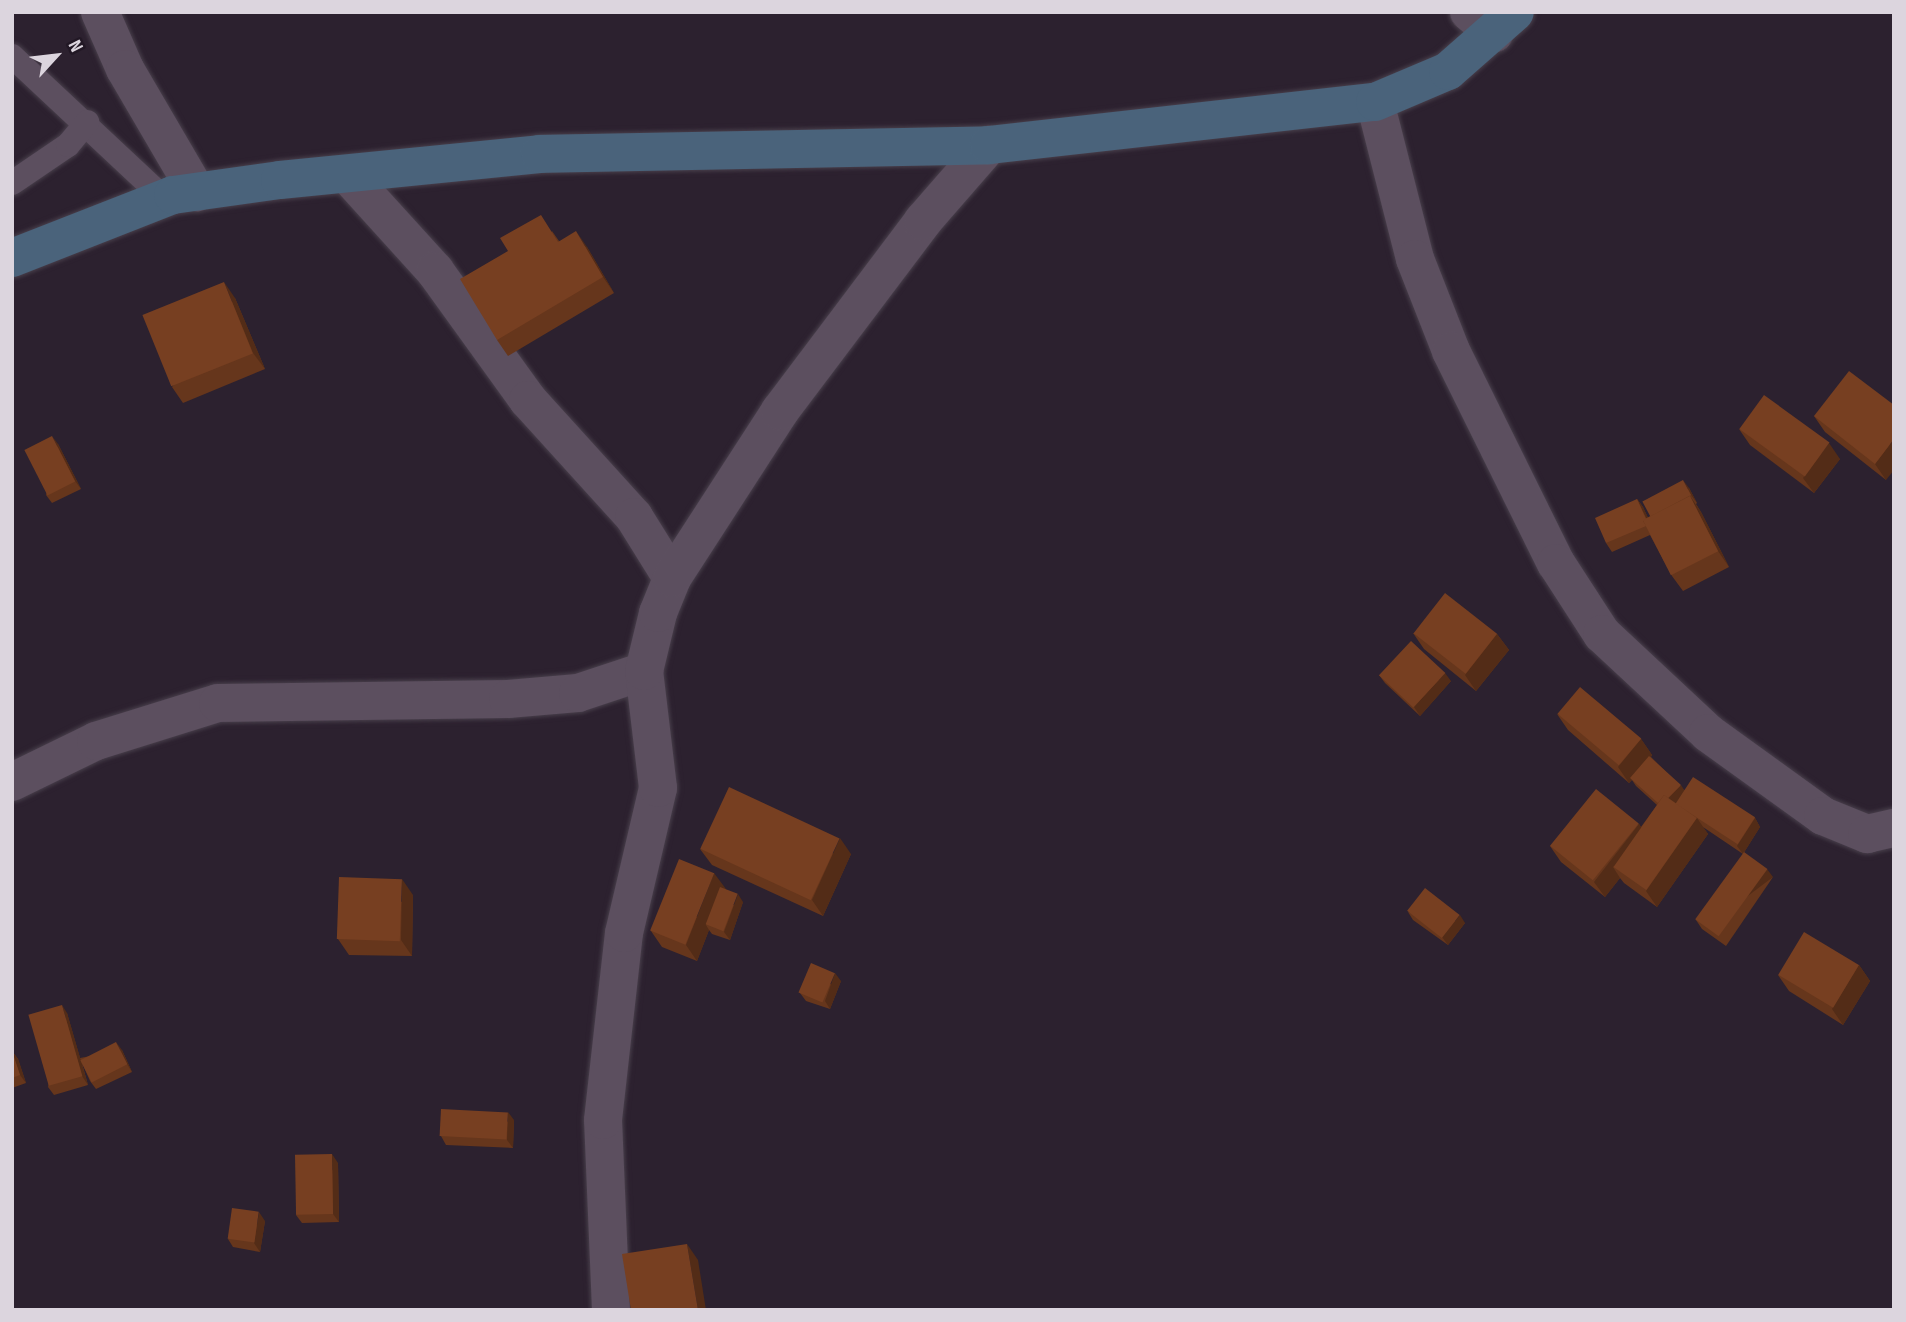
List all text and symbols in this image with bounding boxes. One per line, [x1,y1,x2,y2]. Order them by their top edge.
north arrow [21,21,91,91]
text: N [63,36,88,56]

